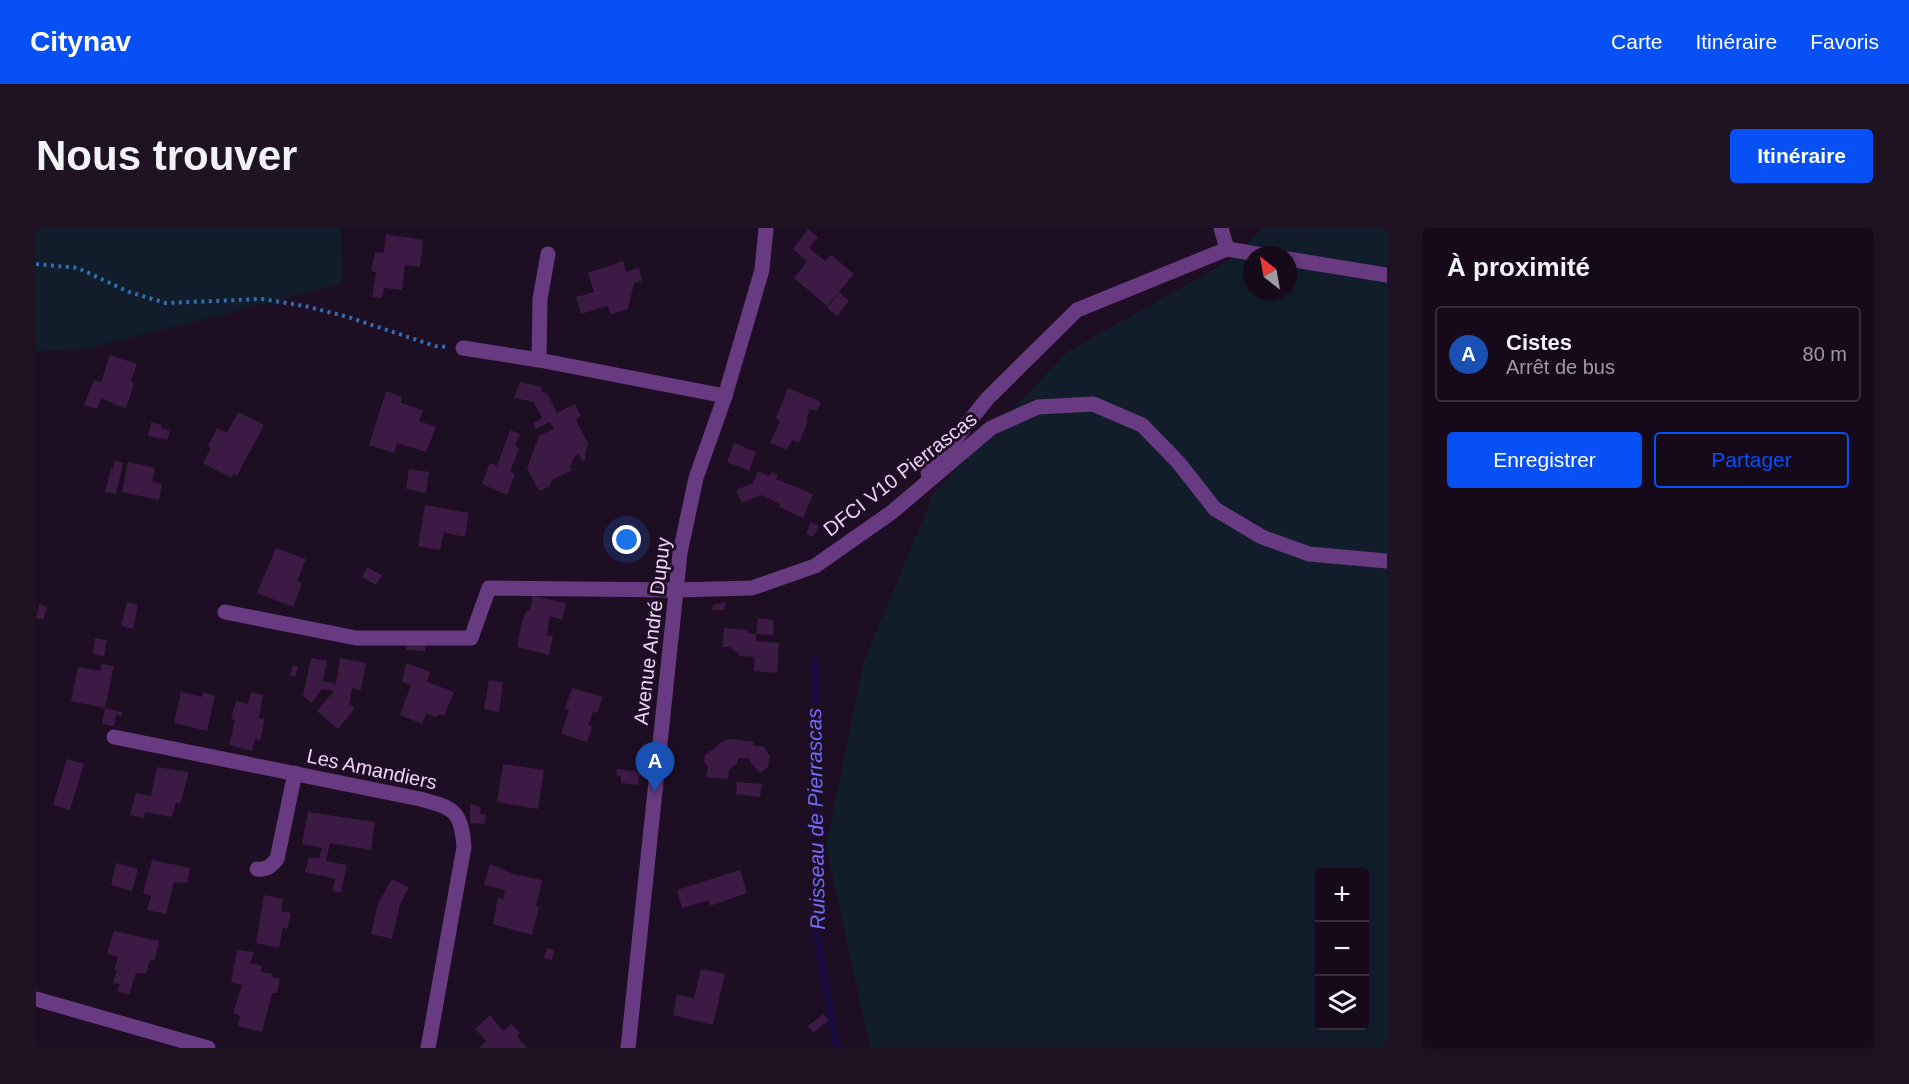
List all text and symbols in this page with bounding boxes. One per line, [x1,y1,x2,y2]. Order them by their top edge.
text: Citynav [30,26,131,57]
text: Carte [1611,30,1662,53]
text: Itinéraire [1695,30,1777,53]
text: Favoris [1810,30,1879,53]
button: Itinéraire [1730,129,1873,183]
text: Nous trouver [36,132,297,179]
north arrow [1243,246,1297,300]
text: À proximité [1447,252,1590,282]
text: Cistes [1506,330,1572,355]
text: A [1461,343,1476,365]
text: 80 m [1803,343,1847,365]
text: Arrêt de bus [1506,356,1615,378]
street label: DFCI V10 Pierrascas [819,408,981,540]
button: Enregistrer [1447,432,1642,488]
button: Partager [1654,432,1849,488]
your location [612,525,641,554]
street label: Avenue André Dupuy [630,536,674,726]
water label: Ruisseau de Pierrascas [802,707,829,930]
pin: A [636,742,674,792]
street label: Les Amandiers [305,744,439,794]
map controls [1315,868,1369,1030]
button: + [1315,868,1369,922]
button: − [1315,922,1369,976]
button: layers [1315,976,1369,1030]

